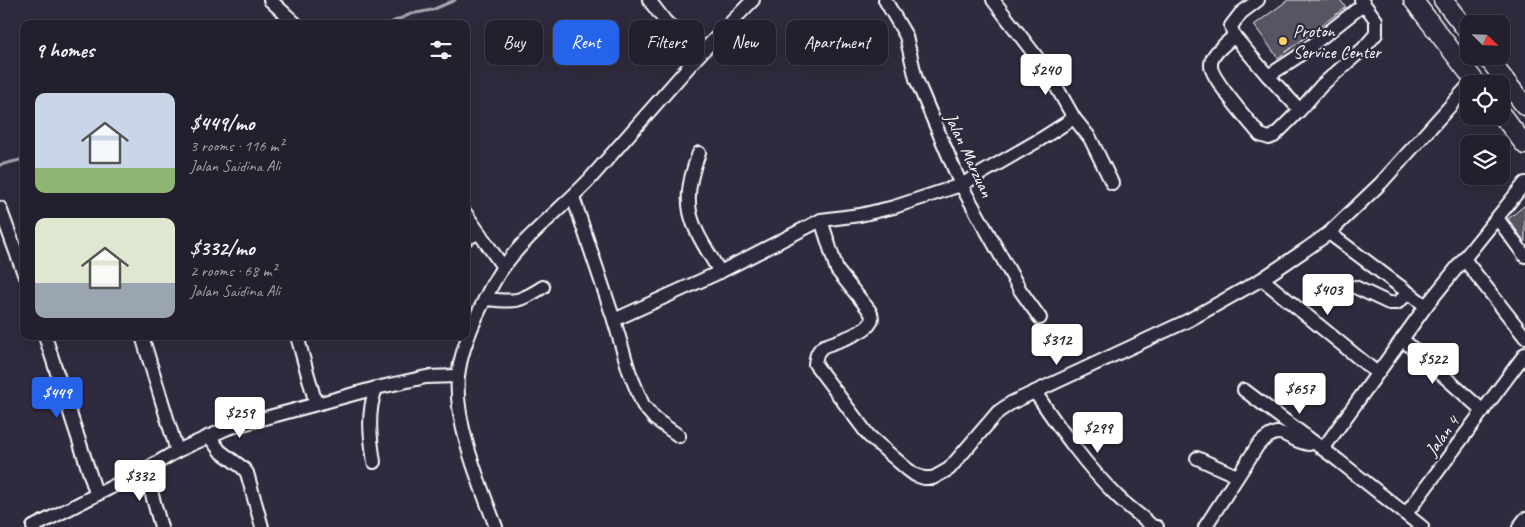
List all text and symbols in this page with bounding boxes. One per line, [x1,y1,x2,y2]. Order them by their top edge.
north arrow [1460,15,1510,65]
map controls [1460,15,1510,185]
chip: Buy [485,20,543,65]
chip: Rent [553,20,619,65]
chip: Filters [629,20,704,65]
chip: New [714,20,776,65]
chip: Apartment [786,20,888,65]
place label: Proton Service Center [1293,20,1382,63]
marker: Proton Service Center [1277,35,1289,47]
icon: filters [427,36,455,64]
text: 9 homes [35,37,94,63]
pin: $240 [1016,54,1076,96]
text: $240 [1032,60,1060,80]
button: locate [1460,75,1510,125]
street label: Jalan Marzuan [940,108,998,201]
text: $449/mo [190,110,254,136]
icon: home [75,113,135,173]
button: layers [1460,135,1510,185]
text: 3 rooms · 116 m² [190,136,284,156]
text: Jalan Saidina Ali [190,156,280,176]
text: $332/mo [190,235,255,261]
icon: home [75,238,135,298]
text: 2 rooms · 68 m² [190,261,276,281]
pin: $403 [1298,274,1358,316]
text: $403 [1314,280,1342,300]
text: Jalan Saidina Ali [190,281,280,301]
pin: $312 [1027,324,1087,366]
text: $312 [1043,330,1071,350]
pin: $522 [1403,342,1463,385]
text: $522 [1419,349,1447,369]
pin: $657 [1270,372,1330,415]
pin: $449 [27,376,87,419]
text: $657 [1286,379,1314,399]
text: $449 [43,383,71,403]
pin: $259 [210,396,270,439]
text: $259 [226,403,254,423]
street label: Jalan 4 [1420,410,1465,461]
pin: $299 [1068,412,1128,454]
text: $299 [1084,418,1112,438]
pin: $332 [110,460,170,502]
text: $332 [126,466,154,486]

